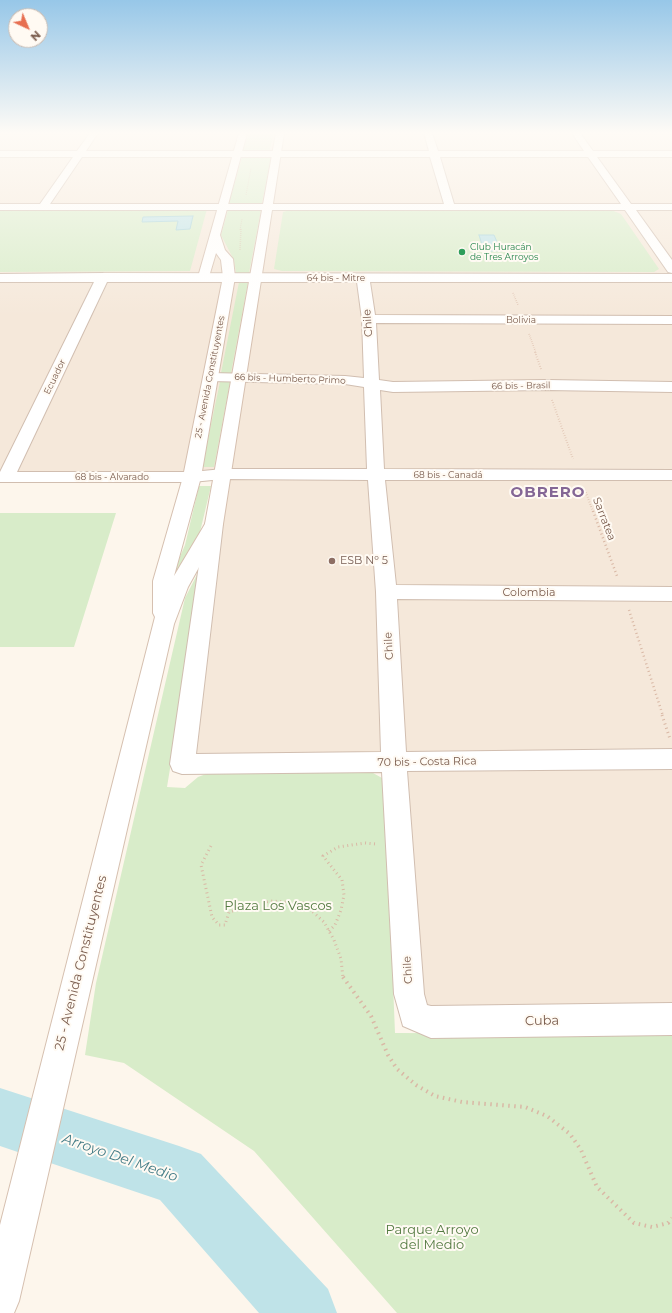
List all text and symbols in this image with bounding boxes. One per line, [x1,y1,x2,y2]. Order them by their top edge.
north arrow [8,8,48,48]
text: N [28,28,44,44]
place label: Club Huracán de Tres Arroyos [470,242,538,263]
marker: Club Huracán de Tres Arroyos [457,247,467,257]
street label: 64 bis - Mitre [307,273,365,283]
street label: Chile [360,309,376,337]
street label: 25 - Avenida Constituyentes [193,315,227,439]
street label: Bolivia [506,315,536,325]
street label: Ecuador [42,358,68,396]
street label: 66 bis - Humberto Primo [234,372,346,386]
street label: 66 bis - Brasil [491,380,551,392]
street label: 68 bis - Canadá [413,470,483,480]
street label: 68 bis - Alvarado [75,472,149,482]
district label: OBRERO [511,484,585,502]
street label: Sarratea [590,496,618,542]
place label: ESB Nº 5 [340,554,388,568]
marker: ESB Nº 5 [327,556,337,566]
street label: Colombia [503,586,555,600]
street label: Chile [382,632,396,660]
street label: 70 bis - Costa Rica [377,755,477,769]
street label: 25 - Avenida Constituyentes [52,874,110,1052]
park label: Plaza Los Vascos [224,898,332,914]
street label: Chile [401,956,415,984]
street label: Cuba [525,1013,559,1029]
water label: Arroyo Del Medio [60,1130,180,1186]
park label: Parque Arroyo del Medio [385,1222,479,1253]

